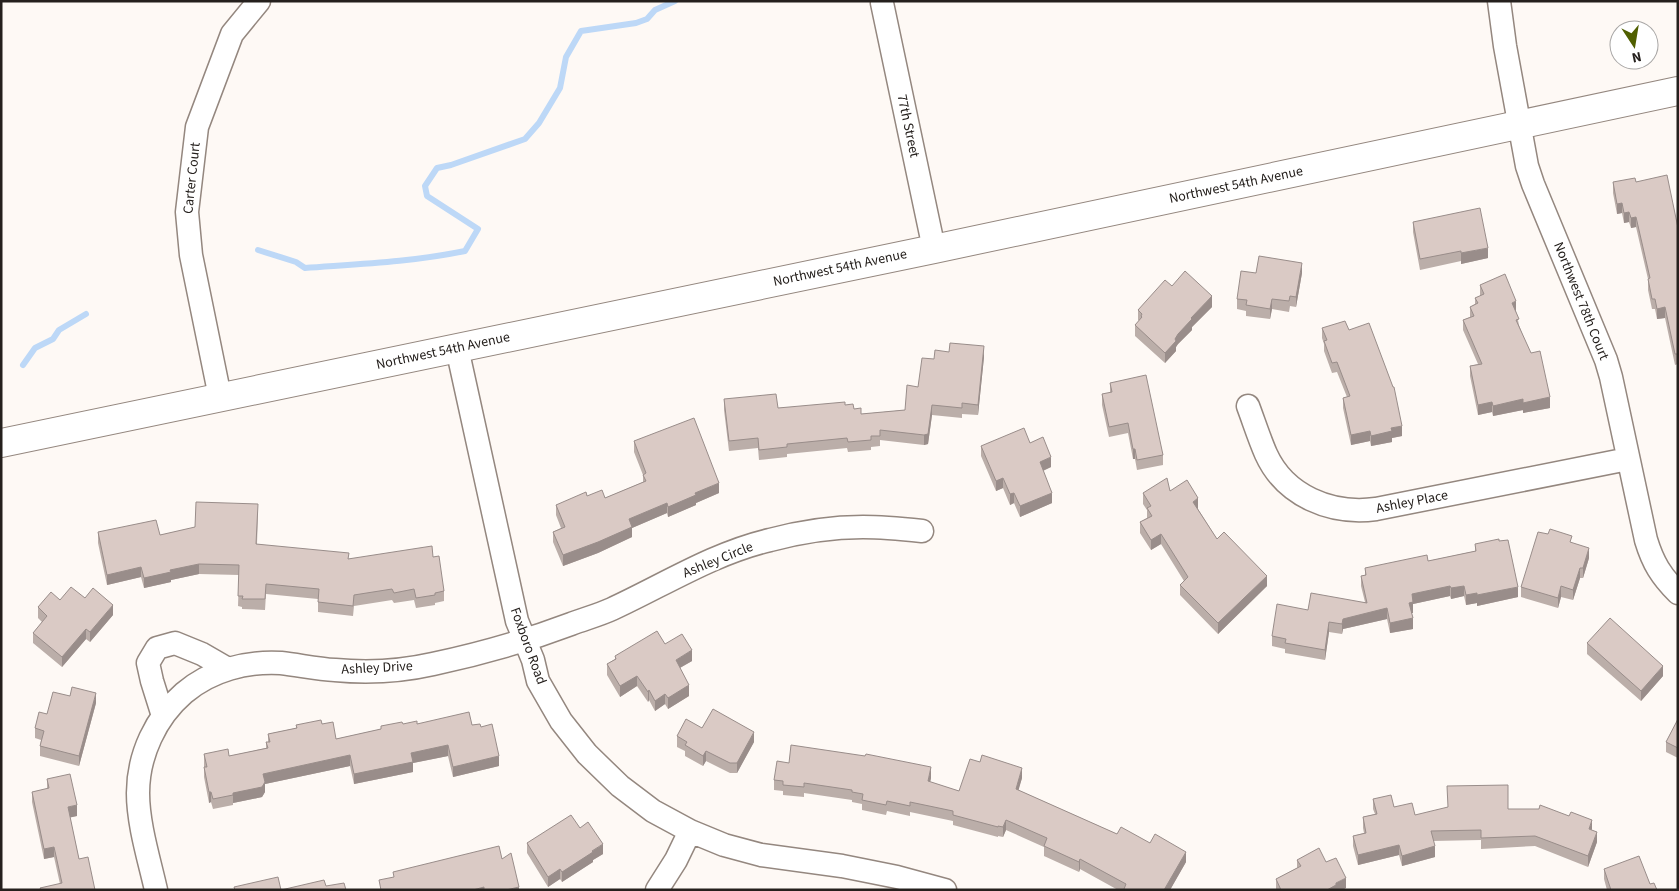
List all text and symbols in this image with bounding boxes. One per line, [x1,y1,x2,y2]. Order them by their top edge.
north arrow [1609,20,1659,70]
text: N [1630,46,1643,67]
street label: 77th Street [892,93,925,160]
street label: Carter Court [178,141,206,215]
street label: Northwest 54th Avenue [1167,161,1305,209]
street label: Northwest 78th Court [1548,239,1614,363]
street label: Northwest 54th Avenue [771,244,909,292]
street label: Northwest 54th Avenue [374,327,512,375]
street label: Ashley Place [1374,485,1450,519]
street label: Ashley Circle [680,537,756,583]
street label: Foxboro Road [505,605,551,687]
street label: Ashley Drive [341,656,413,680]

